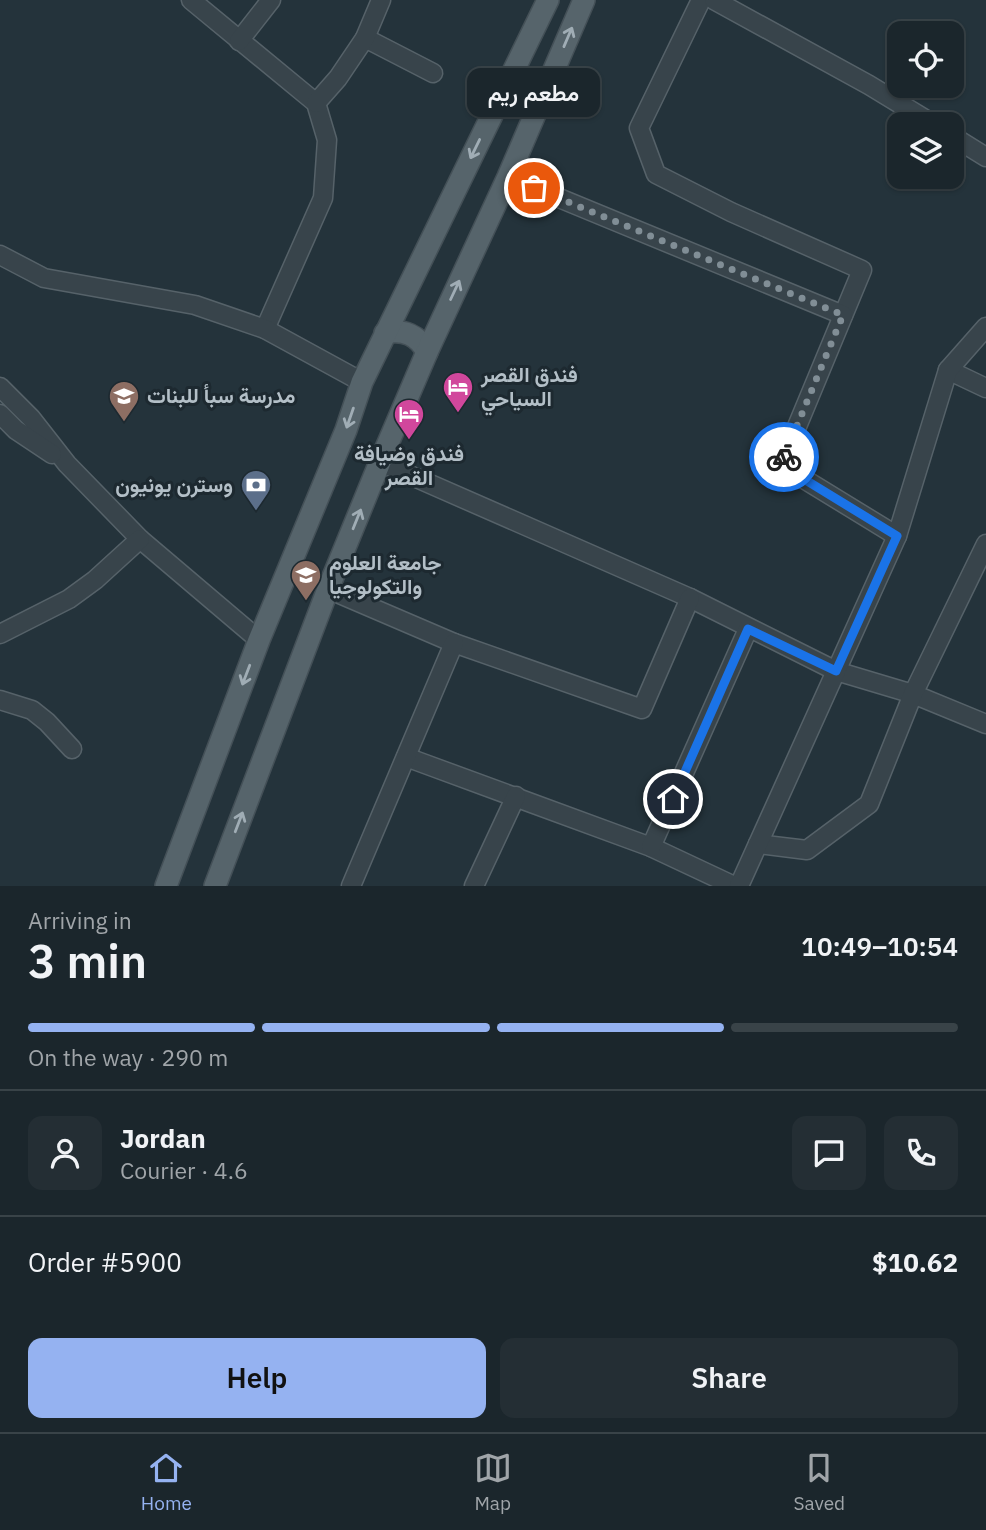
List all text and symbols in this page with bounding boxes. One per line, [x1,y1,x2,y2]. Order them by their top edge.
map controls [887,21,964,189]
button: locate [887,21,964,98]
one-way arrow [562,27,575,49]
callout: مطعم ريم [468,69,600,118]
text: مطعم ريم [488,77,579,107]
button: layers [887,112,964,189]
one-way arrow [467,138,481,159]
pin [504,158,564,218]
icon: bag [515,169,553,207]
one-way arrow [449,280,462,301]
place label: فندق القصر السياحي [480,360,578,416]
hotel icon: فندق القصر السياحي [441,370,475,414]
school or university icon: مدرسة سبأ للبنات [107,379,141,423]
place label: مدرسة سبأ للبنات [147,381,295,409]
hotel icon: فندق وضيافة القصر [392,397,426,441]
one-way arrow [343,407,355,429]
courier [749,422,819,492]
icon: bike [765,438,803,476]
place label: فندق وضيافة القصر [354,439,464,491]
bank icon: وسترن يونيون [239,468,273,512]
place label: وسترن يونيون [115,470,233,498]
one-way arrow [351,509,364,530]
place label: جامعة العلوم والتكولوجيا [329,548,441,600]
school or university icon: جامعة العلوم والتكولوجيا [289,558,323,602]
one-way arrow [239,663,251,685]
pin [643,769,703,829]
icon: home [654,780,692,818]
one-way arrow [234,812,246,834]
text: Arriving in [28,905,132,935]
text: 10:49–10:54 [801,929,958,963]
text: 3 min [28,931,147,991]
text: On the way · 290 m [28,1042,228,1072]
button: person [28,1116,102,1190]
button: chat [792,1116,866,1190]
button: phone [884,1116,958,1190]
text: Jordan [120,1121,206,1155]
text: Courier · 4.6 [120,1155,248,1185]
text: Order #5900 [28,1245,182,1279]
text: $10.62 [872,1245,958,1279]
button: Help [28,1338,486,1418]
button: Share [500,1338,958,1418]
tab: Home [141,1449,192,1515]
tab: Map [474,1449,512,1515]
tab: Saved [793,1449,845,1515]

